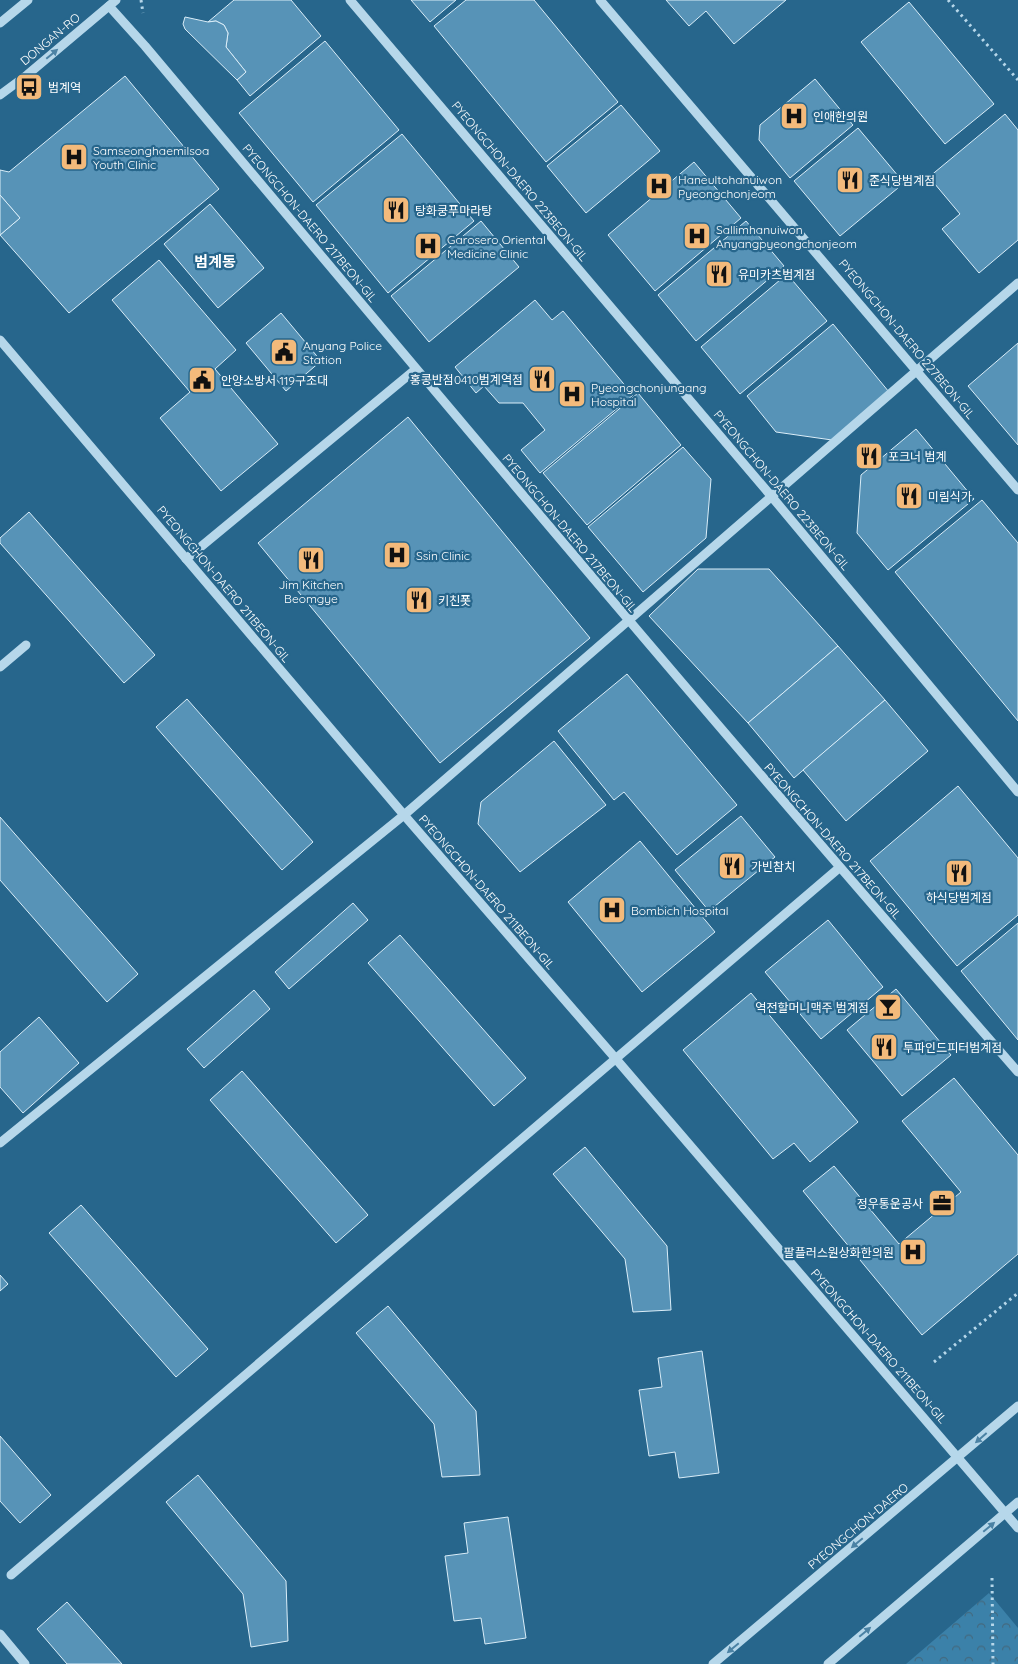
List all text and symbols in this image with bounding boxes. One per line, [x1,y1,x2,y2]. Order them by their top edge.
street label: DONGAN-RO [17,10,83,68]
one-way arrow [45,48,57,60]
bus stop icon: 범계역 [14,72,44,102]
place label: 범계역 [48,80,81,95]
street label: PYEONGCHON-DAERO 223BEON-GIL [449,98,592,264]
hospital icon: 인애한의원 [779,101,809,131]
place label: 인애한의원 [813,109,868,124]
street label: PYEONGCHON-DAERO 217BEON-GIL [239,141,381,306]
hospital icon: Samseonghaemilsoa Youth Clinic [59,142,89,172]
place label: Samseonghaemilsoa Youth Clinic [93,143,209,172]
restaurant icon: 준식당범계점 [835,165,865,195]
hospital icon: Haneultohanuiwon Pyeongchonjeom [644,171,674,201]
place label: Haneultohanuiwon Pyeongchonjeom [678,172,782,201]
place label: 준식당범계점 [869,173,935,188]
restaurant icon: 탕화쿵푸마라탕 [381,195,411,225]
place label: 탕화쿵푸마라탕 [415,203,492,218]
hospital icon: Sallimhanuiwon Anyangpyeongchonjeom [682,221,712,251]
place label: Sallimhanuiwon Anyangpyeongchonjeom [716,222,857,251]
hospital icon: Garosero Oriental Medicine Clinic [413,231,443,261]
place label: Garosero Oriental Medicine Clinic [447,232,546,261]
district label: 범계동 [194,252,236,271]
street label: PYEONGCHON-DAERO 227BEON-GIL [836,256,979,422]
restaurant icon: 유미카츠범계점 [704,259,734,289]
place label: 유미카츠범계점 [738,267,815,282]
public building icon: Anyang Police Station [269,337,299,367]
place label: Anyang Police Station [303,338,382,367]
restaurant icon: 홍콩반점0410범계역점 [527,364,557,394]
public building icon: 안양소방서 119구조대 [187,365,217,395]
place label: 홍콩반점0410범계역점 [410,372,523,387]
place label: 안양소방서 119구조대 [221,373,328,388]
hospital icon: Pyeongchonjungang Hospital [557,379,587,409]
place label: Pyeongchonjungang Hospital [591,380,707,409]
street label: PYEONGCHON-DAERO 223BEON-GIL [711,407,854,573]
restaurant icon: 포크너 범계 [854,441,884,471]
place label: 포크너 범계 [888,449,946,464]
street label: PYEONGCHON-DAERO 217BEON-GIL [499,451,641,616]
restaurant icon: 미림식가 [894,481,924,511]
place label: 미림식가 [928,489,972,504]
street label: PYEONGCHON-DAERO 211BEON-GIL [154,503,294,666]
hospital icon: Ssin Clinic [382,540,412,570]
restaurant icon: Jim Kitchen Beomgye [296,545,326,575]
place label: Ssin Clinic [416,548,470,563]
place label: Jim Kitchen Beomgye [278,577,344,606]
restaurant icon: 키친폿 [404,585,434,615]
place label: 키친폿 [438,593,471,608]
street label: PYEONGCHON-DAERO 217BEON-GIL [761,760,905,923]
street label: PYEONGCHON-DAERO 211BEON-GIL [416,812,559,973]
restaurant icon: 가빈참치 [717,851,747,881]
restaurant icon: 하식당범계점 [944,858,974,888]
place label: 가빈참치 [751,859,795,874]
place label: 하식당범계점 [926,890,992,905]
hospital icon: Bombich Hospital [597,895,627,925]
place label: Bombich Hospital [631,903,729,918]
bar icon: 역전할머니맥주 범계점 [873,992,903,1022]
place label: 역전할머니맥주 범계점 [755,1000,869,1015]
restaurant icon: 투파인드피터범계점 [869,1032,899,1062]
place label: 투파인드피터범계점 [903,1040,1002,1055]
office icon: 정우통운공사 [927,1188,957,1218]
place label: 정우통운공사 [857,1196,923,1211]
hospital icon: 팔플러스원상화한의원 [898,1237,928,1267]
place label: 팔플러스원상화한의원 [784,1245,894,1260]
street label: PYEONGCHON-DAERO 211BEON-GIL [808,1266,951,1427]
one-way arrow [975,1432,987,1443]
street label: PYEONGCHON-DAERO [805,1480,911,1572]
one-way arrow [983,1522,996,1533]
one-way arrow [851,1537,863,1548]
one-way arrow [859,1627,872,1638]
one-way arrow [726,1642,739,1653]

